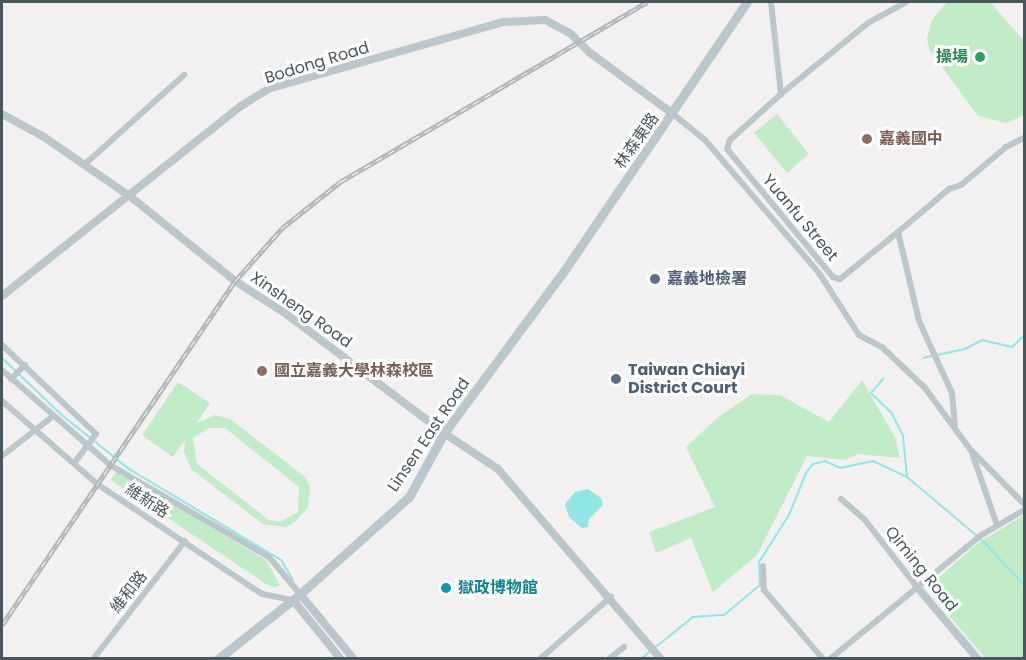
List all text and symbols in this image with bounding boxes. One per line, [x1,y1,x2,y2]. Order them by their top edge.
street label: Bodong Road [263,38,371,88]
place label: 操場 [936,47,968,67]
marker: 操場 [973,50,987,64]
street label: 林森東路 [611,109,663,173]
place label: 嘉義國中 [879,129,943,149]
marker: 嘉義國中 [860,132,874,146]
street label: Yuanfu Street [758,171,842,265]
street label: Xinsheng Road [247,268,355,352]
place label: 嘉義地檢署 [667,269,747,289]
marker: 嘉義地檢署 [648,272,662,286]
place label: Taiwan Chiayi District Court [628,360,745,398]
place label: 國立嘉義大學林森校區 [274,361,434,381]
marker: 國立嘉義大學林森校區 [255,364,269,378]
marker: Taiwan Chiayi District Court [609,372,623,386]
street label: Linsen East Road [384,375,474,495]
street label: 維新路 [122,480,172,522]
street label: Qiming Road [881,523,961,615]
street label: 維和路 [107,567,151,617]
place label: 獄政博物館 [458,578,538,598]
marker: 獄政博物館 [439,581,453,595]

